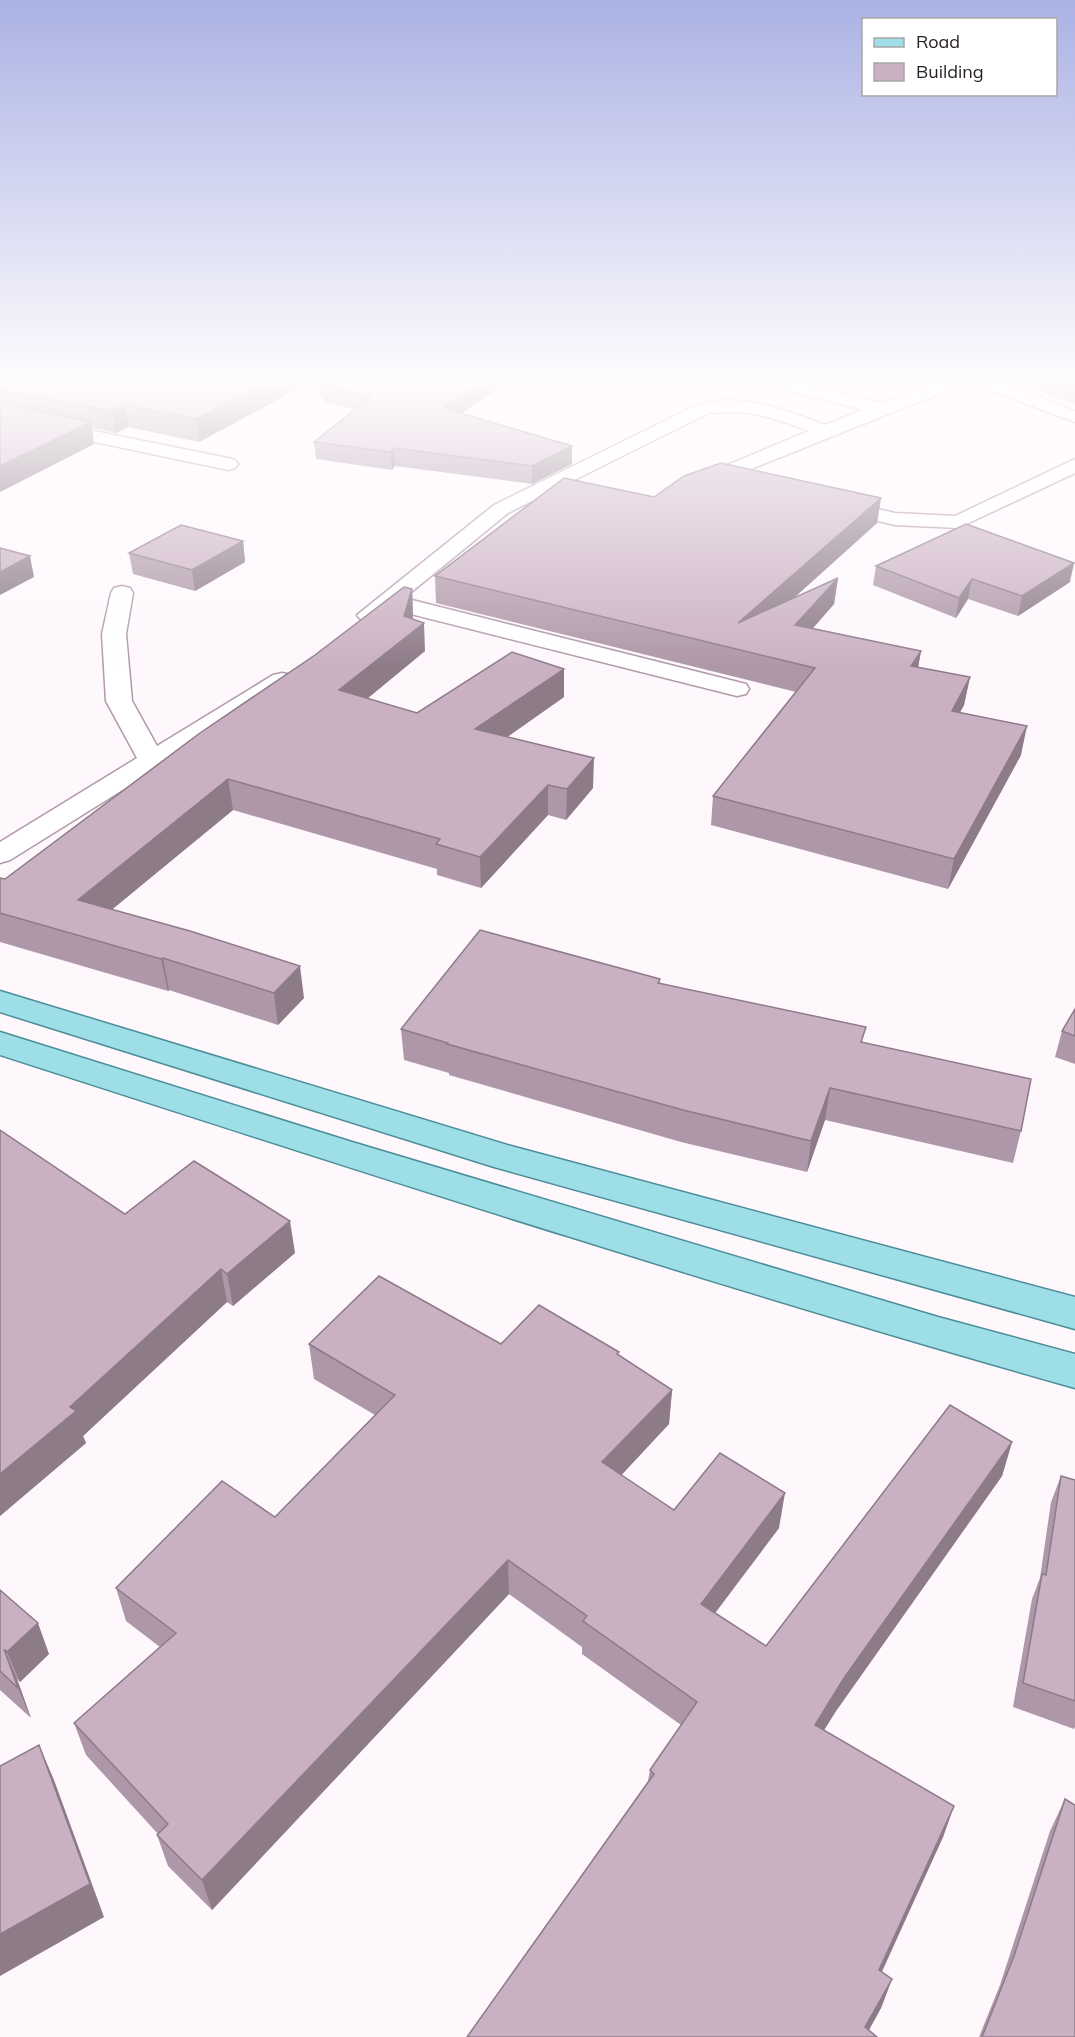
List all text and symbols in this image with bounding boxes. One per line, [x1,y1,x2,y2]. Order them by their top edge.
legend [862,18,1057,96]
text: Road [916,30,960,53]
text: Building [916,60,984,83]

